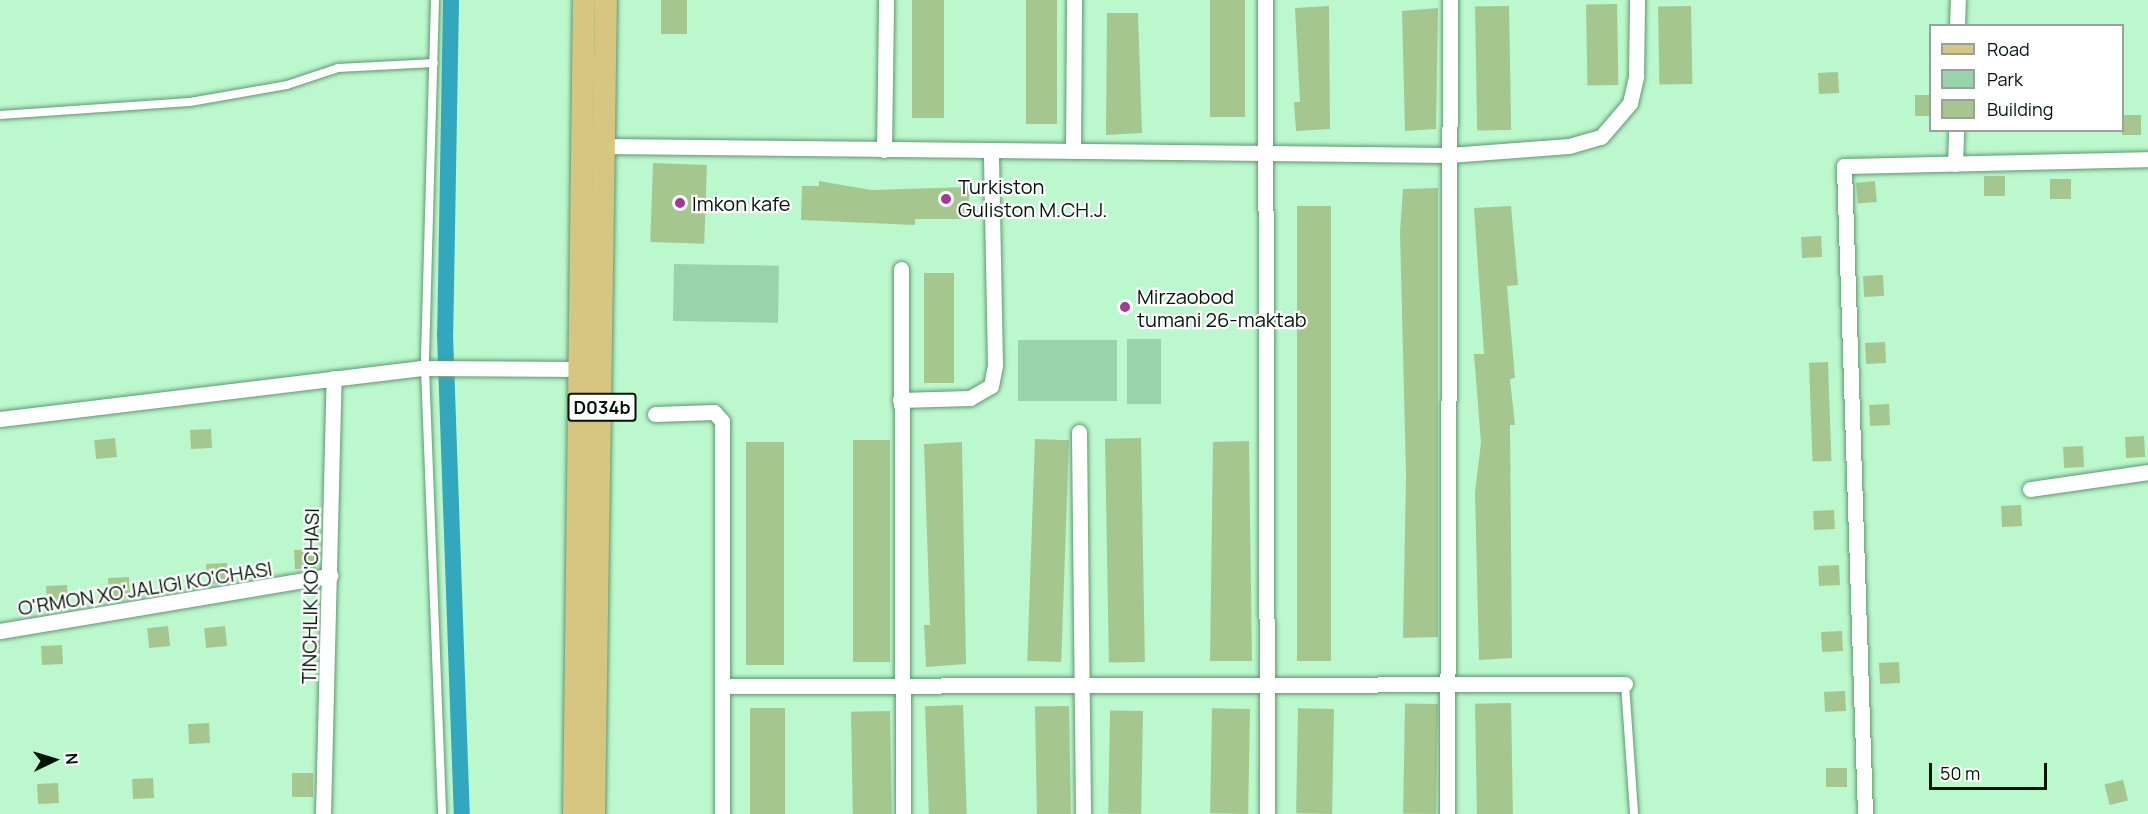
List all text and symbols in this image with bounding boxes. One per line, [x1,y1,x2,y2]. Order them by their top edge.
legend [1929,24,2124,132]
text: Road [1987,37,2030,61]
text: Park [1987,67,2023,91]
text: Building [1987,97,2053,121]
place label: Turkiston Guliston M.CH.J. [958,175,1107,222]
place label: Imkon kafe [692,191,790,215]
marker: Turkiston Guliston M.CH.J. [939,192,953,206]
marker: Imkon kafe [673,196,687,210]
place label: Mirzaobod tumani 26-maktab [1137,284,1307,331]
marker: Mirzaobod tumani 26-maktab [1118,300,1132,314]
road number: D034b [568,392,636,422]
street label: TINCHLIK KO'CHASI [296,508,324,684]
street label: O'RMON XO'JALIGI KO'CHASI [16,556,274,620]
north arrow [24,730,84,790]
scale bar [1932,751,2050,789]
text: N [61,752,83,765]
text: 50 m [1940,761,1980,785]

